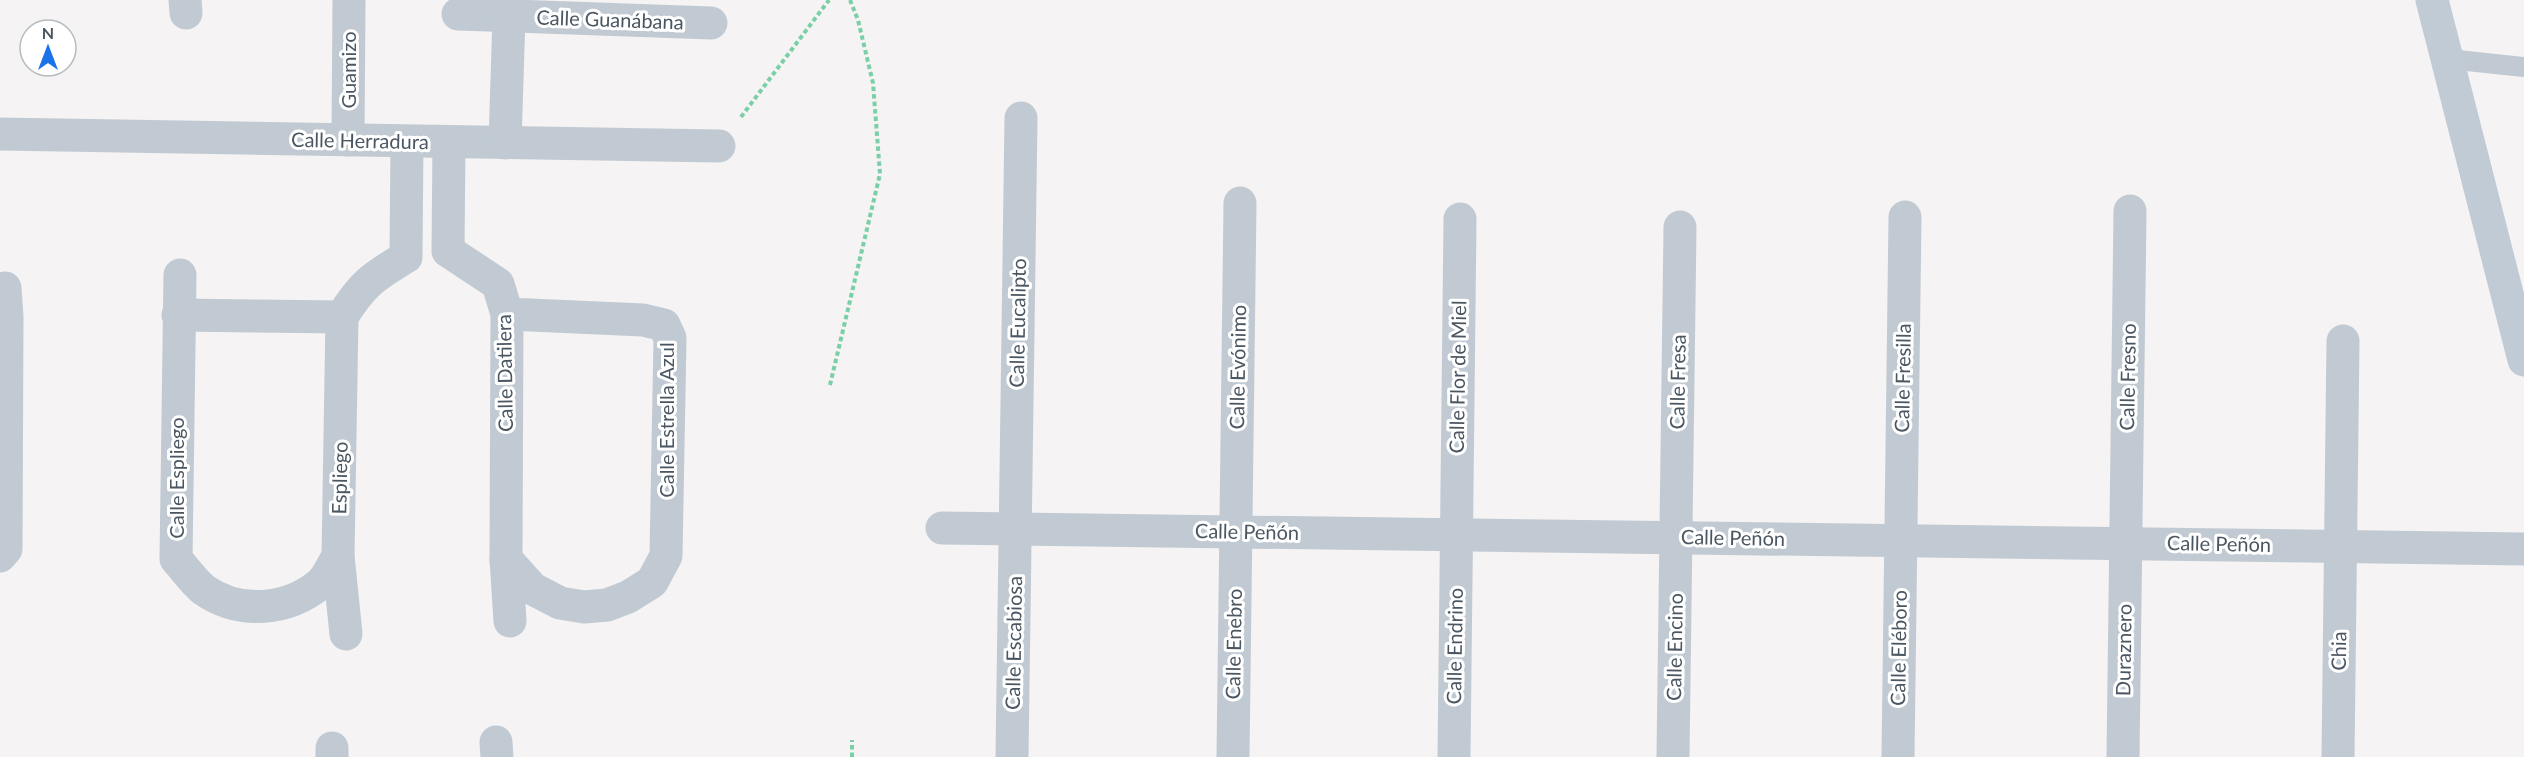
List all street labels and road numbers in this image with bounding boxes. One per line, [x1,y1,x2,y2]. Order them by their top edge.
street label: Calle Guanábana [536,4,684,34]
street label: Guamizo [336,32,360,108]
street label: Calle Herradura [291,127,429,153]
street label: Calle Eucalipto [1004,258,1030,388]
street label: Calle Flor de Miel [1444,300,1470,454]
street label: Calle Evónimo [1224,304,1250,430]
street label: Calle Datilera [491,314,517,432]
street label: Calle Fresilla [1889,323,1915,433]
street label: Calle Fresno [2114,323,2140,431]
street label: Calle Fresa [1664,334,1690,430]
street label: Calle Estrella Azul [654,342,678,498]
street label: Calle Espliego [164,417,188,539]
street label: Espliego [326,441,352,515]
street label: Calle Peñón [1195,518,1299,544]
street label: Calle Peñón [1681,524,1785,550]
street label: Calle Peñón [2167,530,2271,556]
street label: Calle Escabiosa [1000,576,1026,710]
street label: Calle Endrino [1441,587,1467,705]
street label: Calle Enebro [1220,588,1246,700]
street label: Calle Eléboro [1885,590,1911,706]
street label: Calle Encino [1661,593,1687,701]
street label: Duraznero [2110,604,2136,696]
street label: Chia [2326,631,2350,671]

